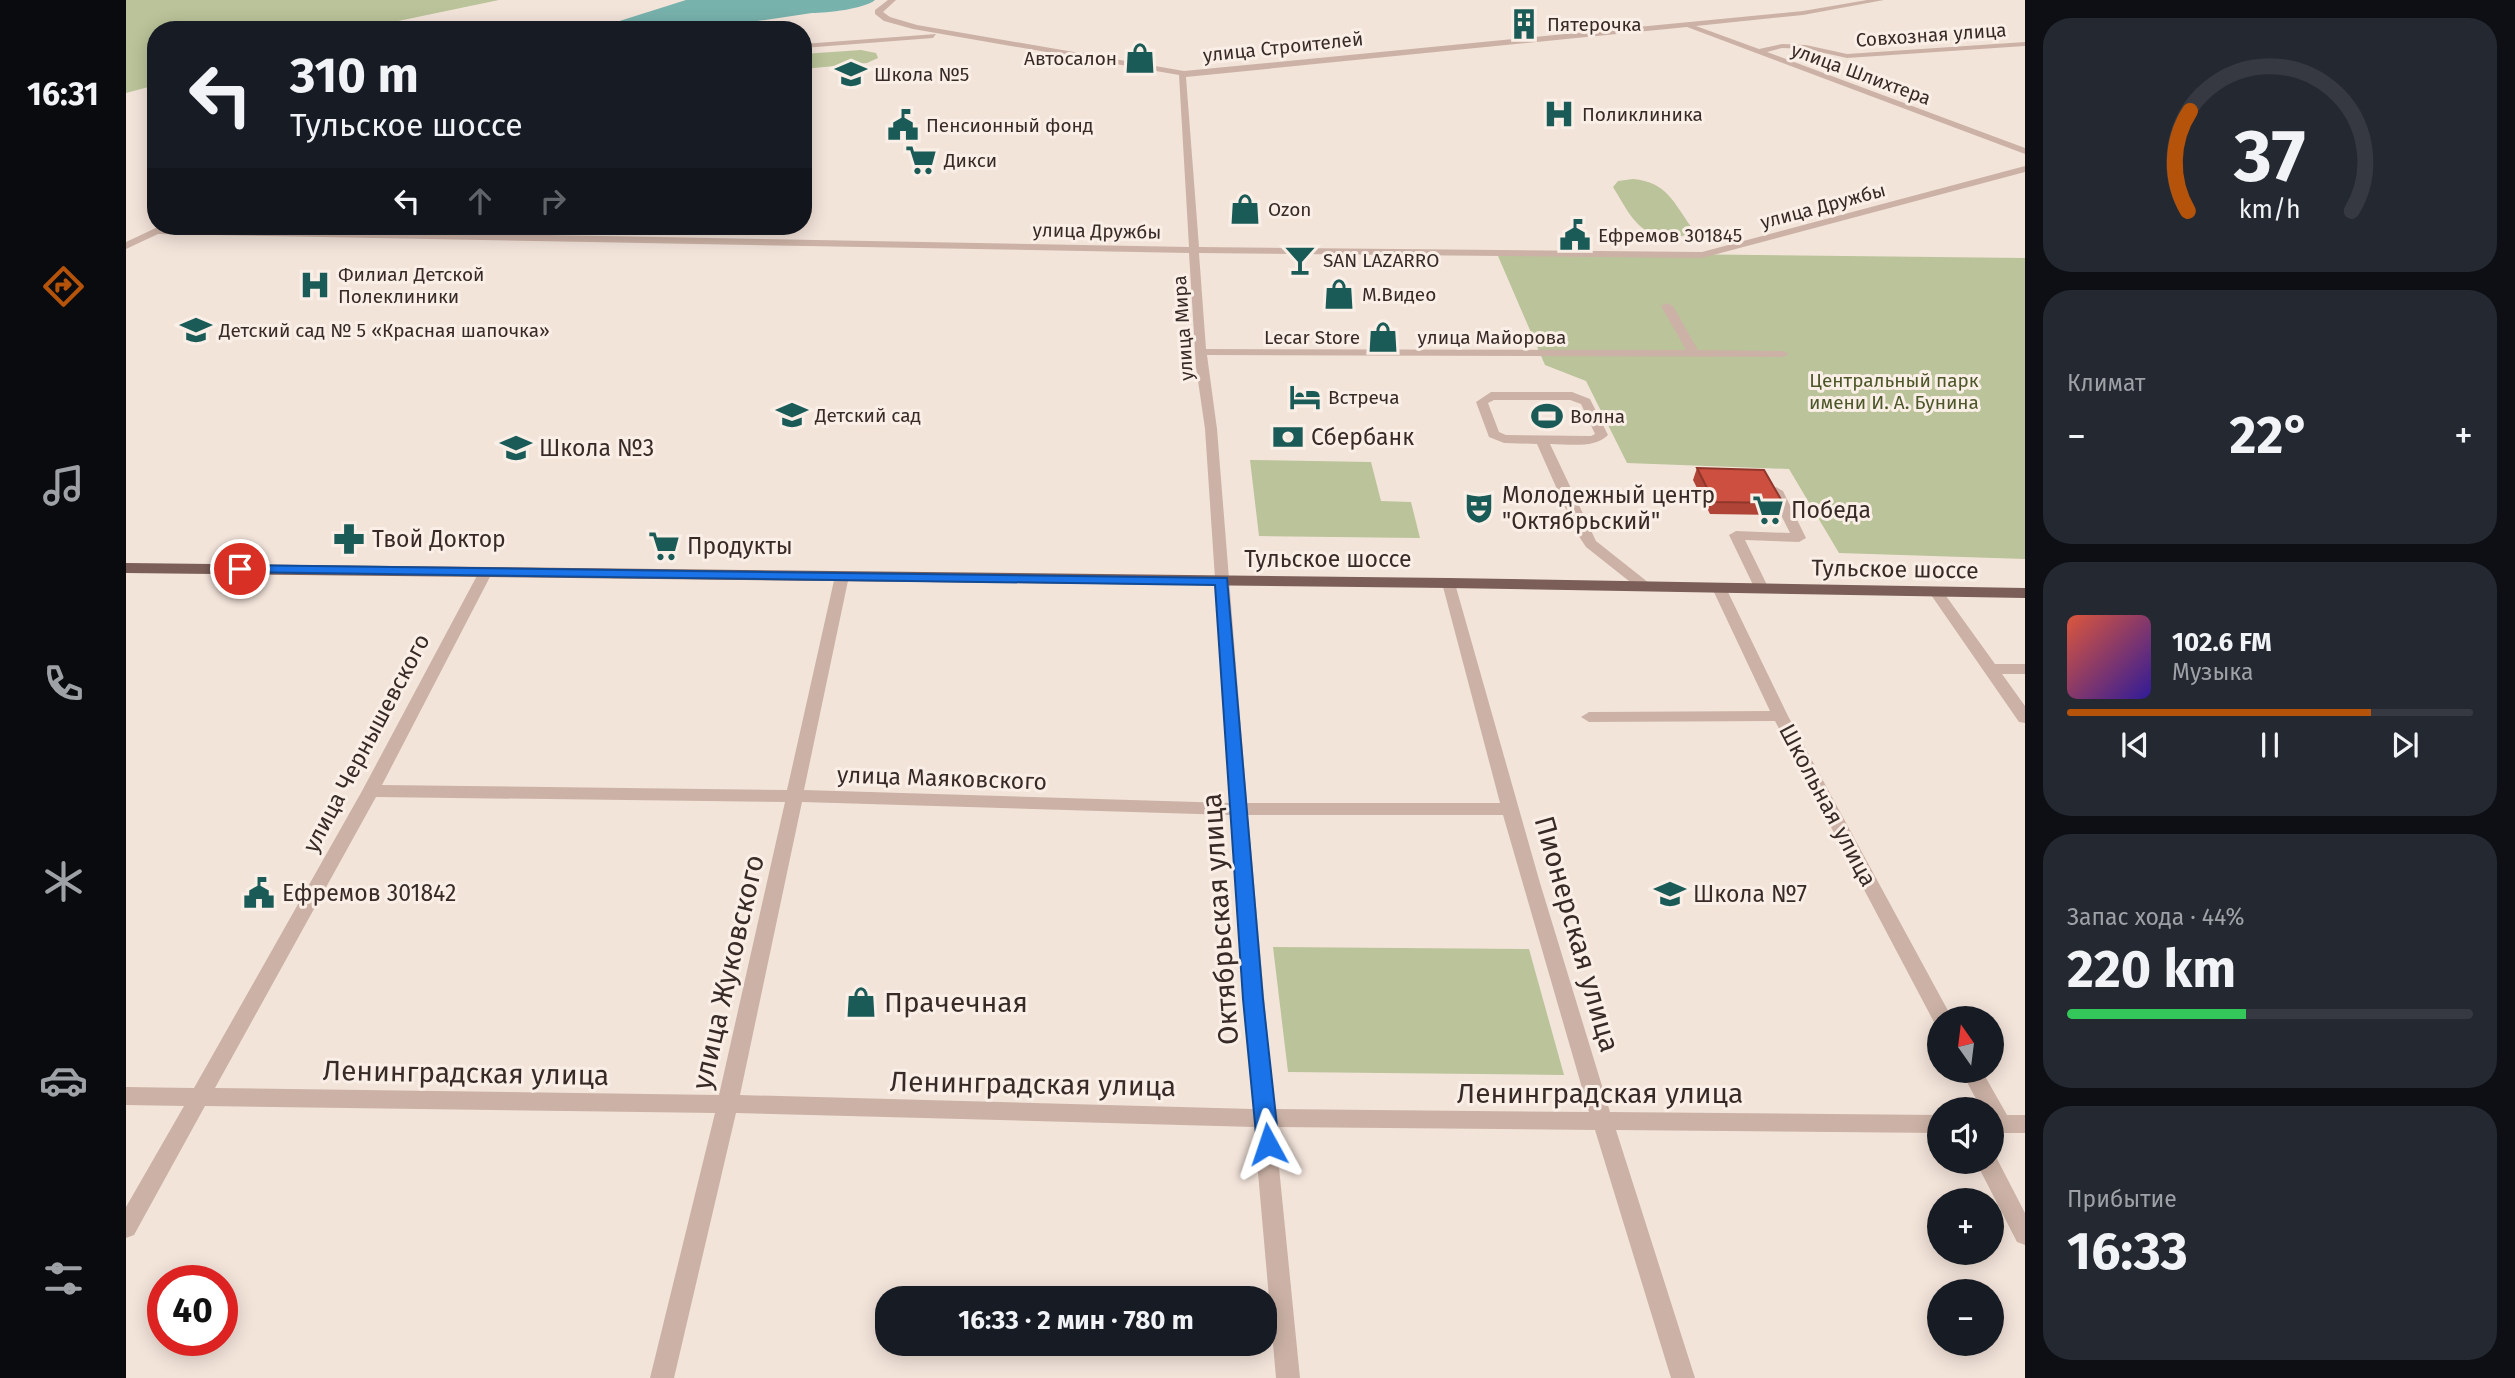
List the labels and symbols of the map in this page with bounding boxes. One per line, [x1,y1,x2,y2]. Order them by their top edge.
building icon: Пятерочка [1507,7,1541,41]
place label: Пятерочка [1547,13,1642,36]
street label: Совхозная улица [1855,18,2007,52]
street label: улица Строителей [1202,27,1364,67]
street label: улица Шлихтера [1788,38,1934,110]
shop icon: Автосалон [1123,41,1157,75]
place label: Автосалон [1024,47,1117,70]
school or university icon: Школа №5 [834,57,868,91]
place label: Школа №5 [874,63,969,86]
hospital icon: Поликлиника [1542,97,1576,131]
place label: Поликлиника [1582,103,1703,126]
public building icon: Пенсионный фонд [886,108,920,142]
place label: Пенсионный фонд [926,114,1093,137]
supermarket icon: Дикси [904,143,938,177]
place label: Дикси [943,149,997,172]
street label: улица Дружбы [1758,178,1888,234]
shop icon: Ozon [1228,192,1262,226]
place label: Ozon [1268,198,1311,221]
street label: улица Дружбы [1032,218,1162,244]
public building icon: Ефремов 301845 [1558,218,1592,252]
place label: Ефремов 301845 [1598,224,1742,247]
bar icon: SAN LAZARRO [1283,243,1317,277]
place label: SAN LAZARRO [1323,249,1439,272]
place label: Филиал Детской Полеклиники [338,263,485,308]
hospital icon: Филиал Детской Полеклиники [298,268,332,302]
street label: улица Мира [1168,275,1198,381]
shop icon: М.Видео [1322,277,1356,311]
place label: М.Видео [1362,283,1436,306]
school or university icon: Детский сад № 5 «Красная шапочка» [179,313,213,347]
place label: Детский сад № 5 «Красная шапочка» [218,319,550,342]
shop icon: Lecar Store [1366,320,1400,354]
place label: Lecar Store [1264,326,1360,349]
street label: улица Майорова [1418,326,1566,349]
park label: Центральный парк имени И. А. Бунина [1809,369,1979,414]
hotel icon: Встреча [1288,380,1322,414]
place label: Встреча [1328,386,1400,409]
school or university icon: Детский сад [775,398,809,432]
sports icon: Волна [1530,399,1564,433]
place label: Детский сад [814,404,921,427]
place label: Волна [1570,405,1625,428]
bank icon: Сбербанк [1271,420,1305,454]
place label: Сбербанк [1311,423,1414,451]
school or university icon: Школа №3 [499,431,533,465]
place label: Школа №3 [539,434,654,462]
place label: Молодежный центр "Октябрьский" [1502,481,1715,535]
theatre icon: Молодежный центр "Октябрьский" [1462,491,1496,525]
supermarket icon: Победа [1751,493,1785,527]
place label: Победа [1791,496,1871,524]
pharmacy icon: Твой Доктор [332,522,366,556]
place label: Твой Доктор [372,525,506,553]
supermarket icon: Продукты [647,529,681,563]
place label: Продукты [687,532,793,560]
pin [210,539,270,599]
street label: Тульское шоссе [1244,545,1412,573]
street label: Тульское шоссе [1811,554,1979,584]
street label: улица Чернышевского [296,629,436,857]
street label: Школьная улица [1773,719,1883,891]
street label: улица Маяковского [836,760,1048,796]
street label: Октябрьская улица [1195,792,1245,1046]
street label: Пионерская улица [1527,812,1627,1056]
street label: улица Жуковского [685,851,771,1093]
public building icon: Ефремов 301842 [242,876,276,910]
school or university icon: Школа №7 [1653,877,1687,911]
place label: Ефремов 301842 [282,879,456,907]
place label: Школа №7 [1693,880,1807,908]
shop icon: Прачечная [844,985,878,1019]
place label: Прачечная [884,986,1028,1019]
north arrow [1927,1006,2004,1083]
street label: Ленинградская улица [322,1054,610,1092]
street label: Ленинградская улица [889,1065,1177,1103]
street label: Ленинградская улица [1457,1077,1743,1110]
position arrow [1231,1107,1305,1181]
speed limit sign: 40 [147,1265,238,1356]

